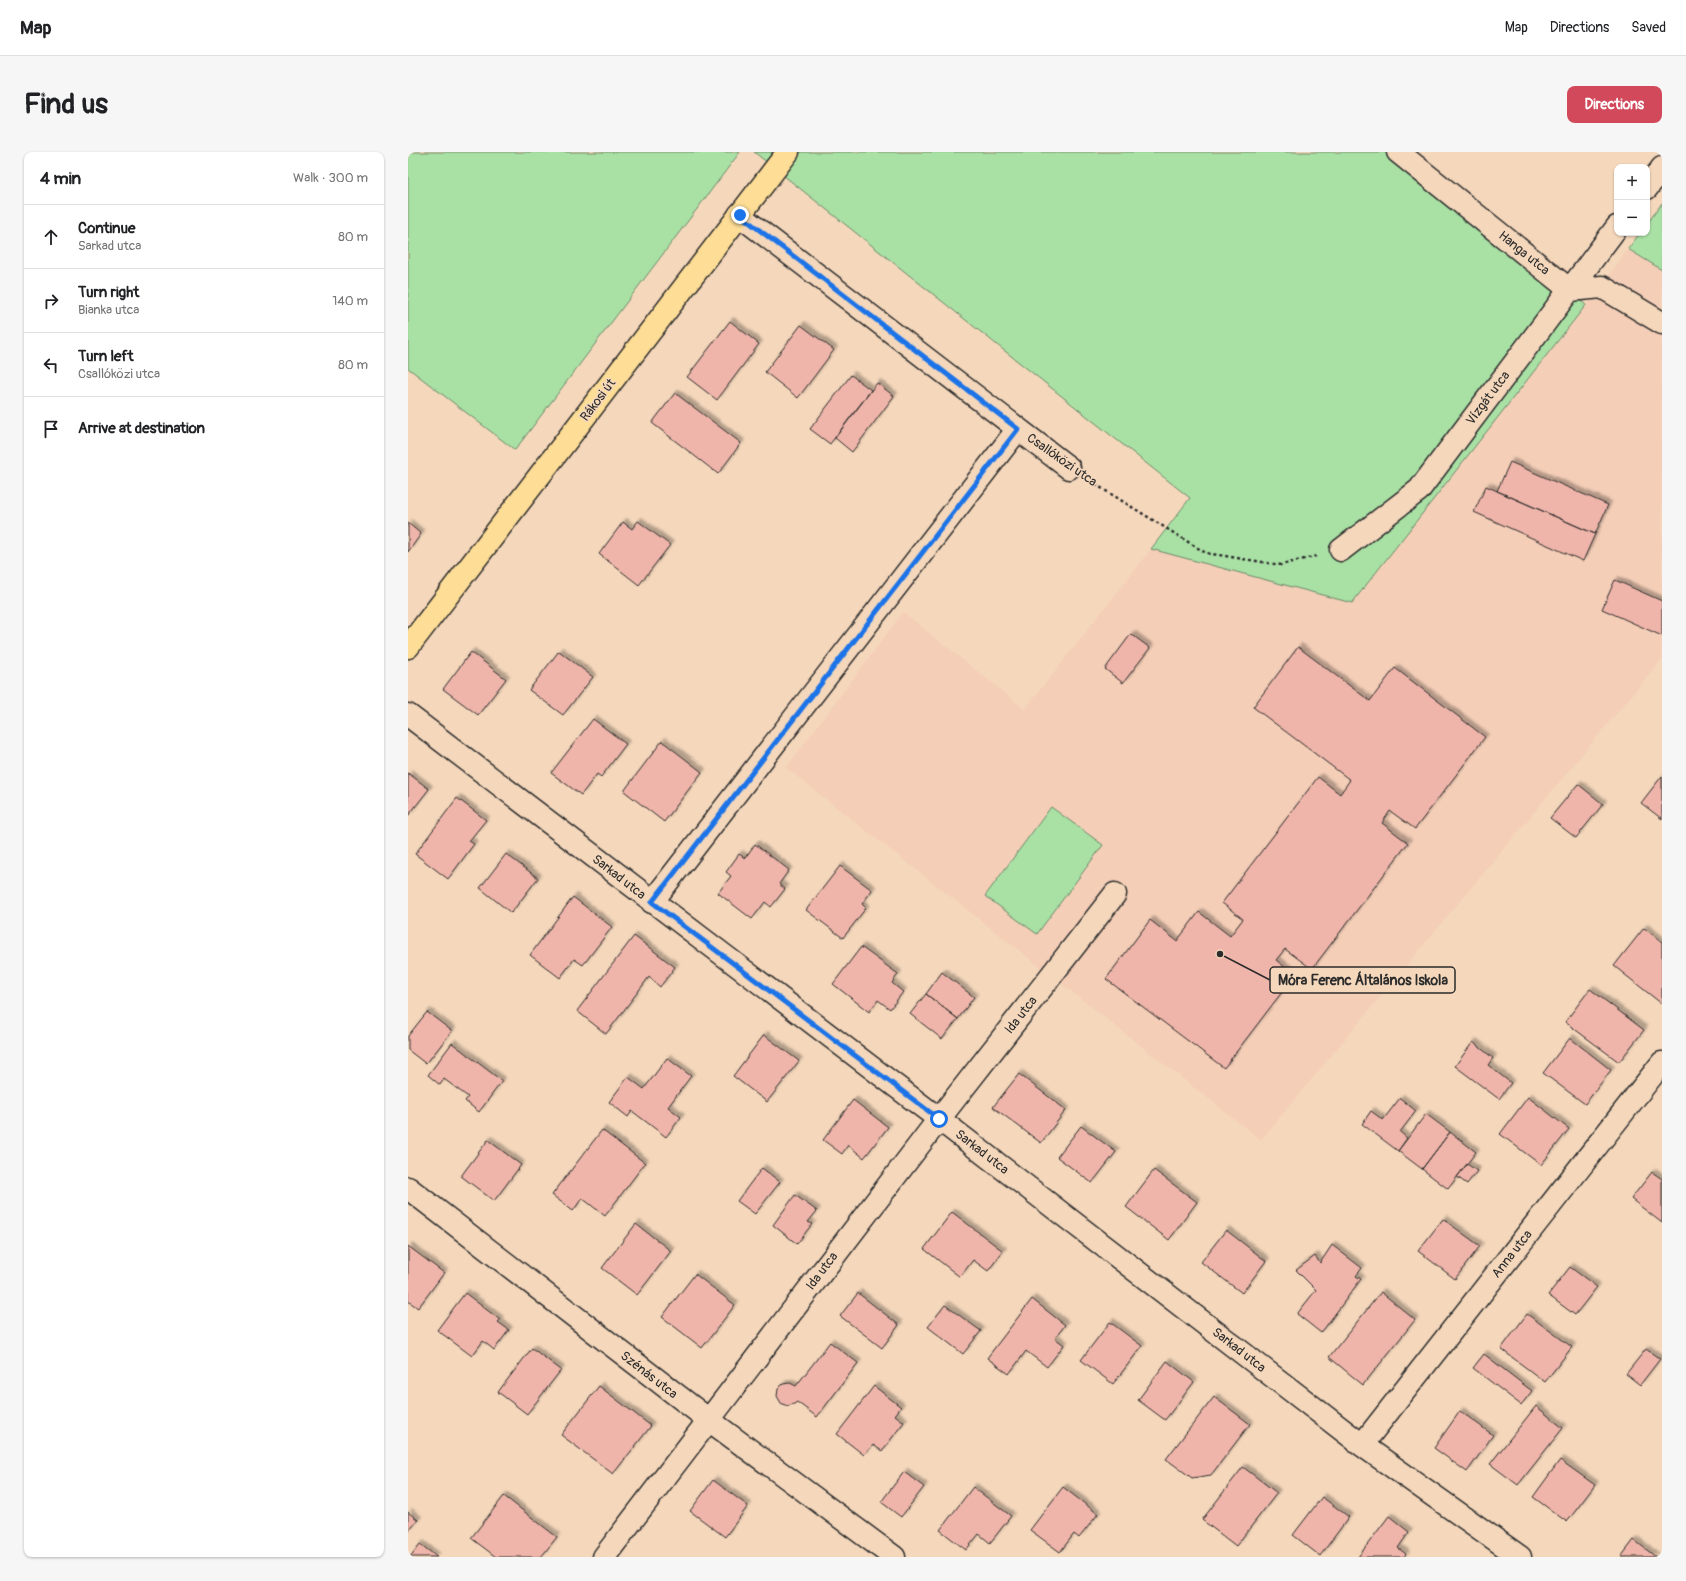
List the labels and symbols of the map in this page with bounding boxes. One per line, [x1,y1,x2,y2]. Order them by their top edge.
route end [731,206,749,224]
street label: Hanga utca [1495,228,1553,278]
street label: Vízgát utca [1463,368,1513,428]
street label: Rákosi út [577,375,620,424]
street label: Csallóközi utca [1024,430,1100,490]
street label: Sarkad utca [589,851,649,903]
callout: Móra Ferenc Általános Iskola [1270,967,1455,993]
text: Móra Ferenc Általános Iskola [1278,971,1448,989]
street label: Ida utca [1001,993,1041,1037]
route start [930,1110,948,1128]
street label: Sarkad utca [952,1126,1012,1178]
street label: Anna utca [1488,1227,1536,1281]
street label: Ida utca [803,1249,841,1293]
street label: Sarkad utca [1209,1324,1269,1376]
street label: Szénás utca [617,1348,681,1402]

